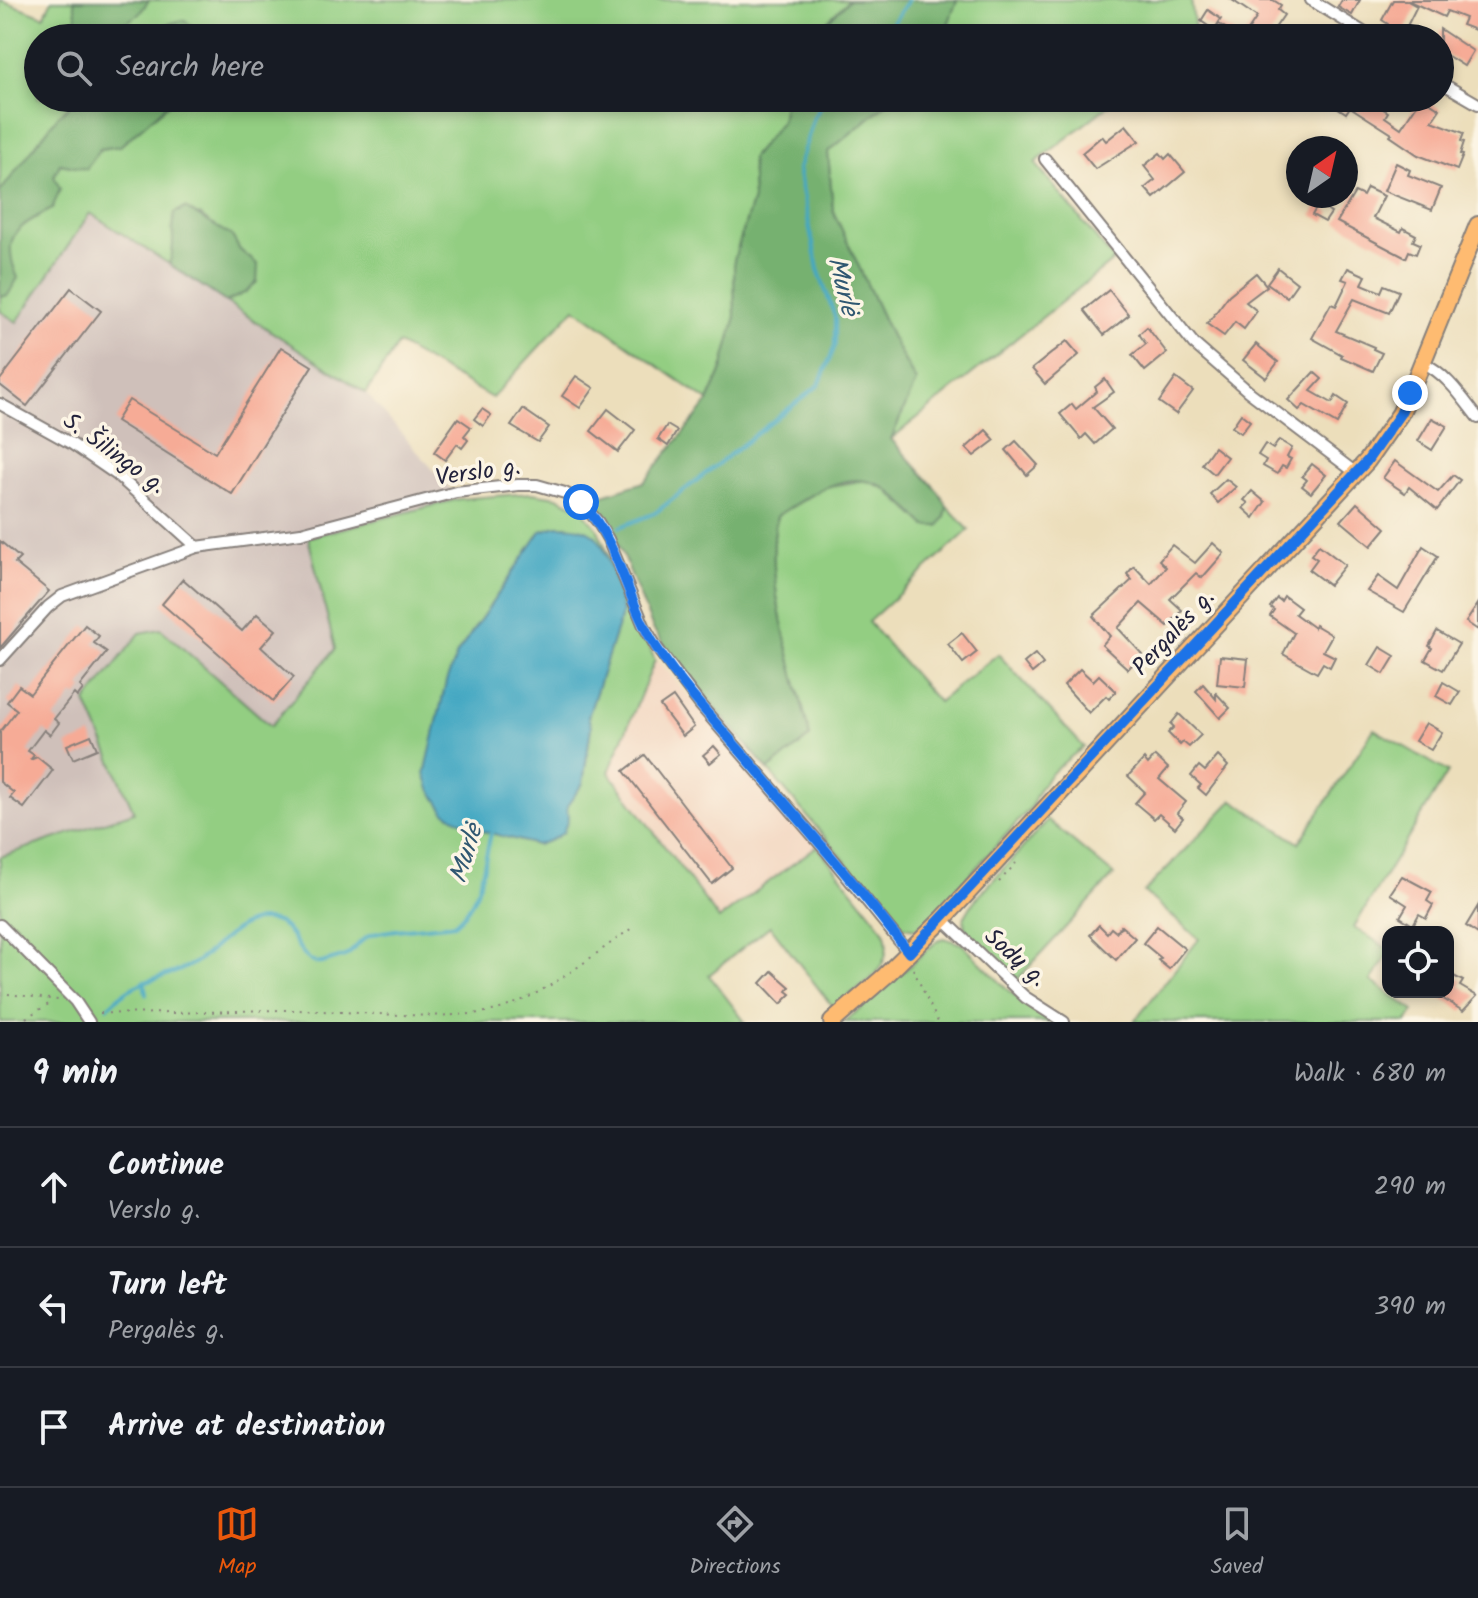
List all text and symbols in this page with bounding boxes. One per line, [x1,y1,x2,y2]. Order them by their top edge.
search box [24,24,1454,112]
text: Search here [116,44,264,92]
icon: search [52,46,96,90]
north arrow [1286,136,1358,208]
water label: Murlė [814,252,870,322]
route end [1392,375,1428,411]
street label: S. Šilingo g. [54,403,174,505]
street label: Verslo g. [433,448,523,498]
route start [563,484,599,520]
street label: Pergalės g. [1123,580,1225,686]
water label: Murlė [438,817,497,889]
street label: Sodų g. [975,919,1055,997]
map controls [1382,926,1454,998]
button: locate [1382,926,1454,998]
text: 9 min [32,1047,118,1101]
text: Walk · 680 m [1294,1053,1446,1095]
text: Continue [108,1142,224,1190]
icon: ahead [32,1165,76,1209]
text: 290 m [1374,1166,1446,1208]
text: Verslo g. [108,1190,200,1232]
text: Turn left [108,1262,227,1310]
icon: left [32,1285,76,1329]
text: 390 m [1374,1286,1446,1328]
text: Pergalės g. [108,1310,225,1352]
text: Arrive at destination [108,1403,385,1451]
icon: arrive [32,1405,76,1449]
tab: Map [215,1502,259,1585]
tab: Directions [689,1502,781,1585]
tab: Saved [1211,1502,1263,1585]

